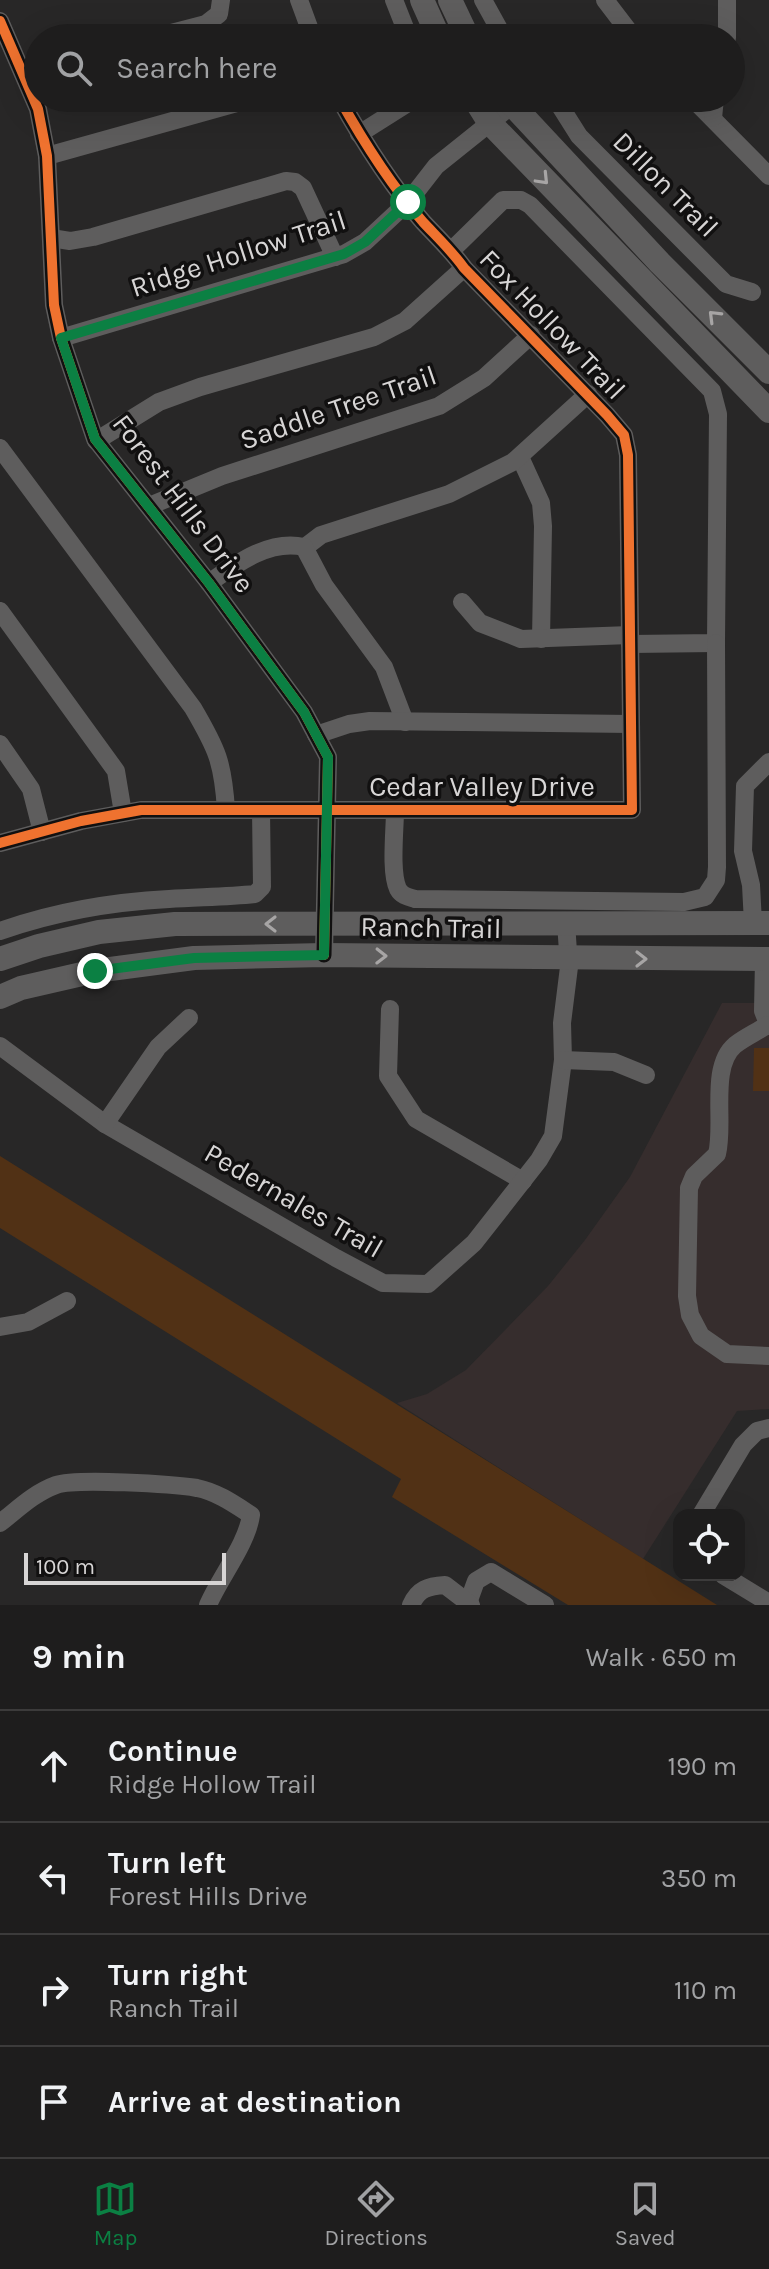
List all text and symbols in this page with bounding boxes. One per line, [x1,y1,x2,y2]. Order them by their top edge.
search box [24,24,745,112]
icon: search [52,46,96,90]
text: Search here [116,50,277,86]
street label: Dillon Trail [606,125,725,244]
one-way arrow [534,169,548,184]
route start [390,184,426,220]
street label: Ridge Hollow Trail [126,203,350,304]
street label: Fox Hollow Trail [473,242,633,406]
one-way arrow [709,311,723,326]
street label: Saddle Tree Trail [236,358,441,457]
street label: Forest Hills Drive [106,407,262,599]
street label: Cedar Valley Drive [369,770,595,803]
street label: Ranch Trail [360,910,502,945]
one-way arrow [264,915,277,933]
one-way arrow [375,947,388,965]
one-way arrow [635,950,648,968]
route end [77,953,113,989]
street label: Pedernales Trail [199,1136,389,1265]
map controls [673,1509,745,1581]
button: locate [673,1509,745,1581]
scale bar [24,1549,226,1585]
text: 100 m [36,1554,95,1580]
text: 9 min [32,1637,126,1677]
text: Walk · 650 m [586,1642,737,1673]
text: Continue [108,1733,238,1769]
icon: ahead [32,1744,76,1788]
text: 190 m [667,1751,737,1782]
text: Ridge Hollow Trail [108,1769,317,1800]
text: Turn left [108,1845,226,1881]
icon: left [32,1856,76,1900]
text: 350 m [661,1863,737,1894]
text: Forest Hills Drive [108,1881,308,1912]
text: Turn right [108,1957,248,1993]
icon: right [32,1968,76,2012]
text: 110 m [674,1975,737,2006]
text: Ranch Trail [108,1993,239,2024]
icon: arrive [32,2080,76,2124]
text: Arrive at destination [108,2084,402,2120]
tab: Map [93,2177,137,2251]
tab: Directions [324,2177,428,2251]
tab: Saved [615,2177,676,2251]

